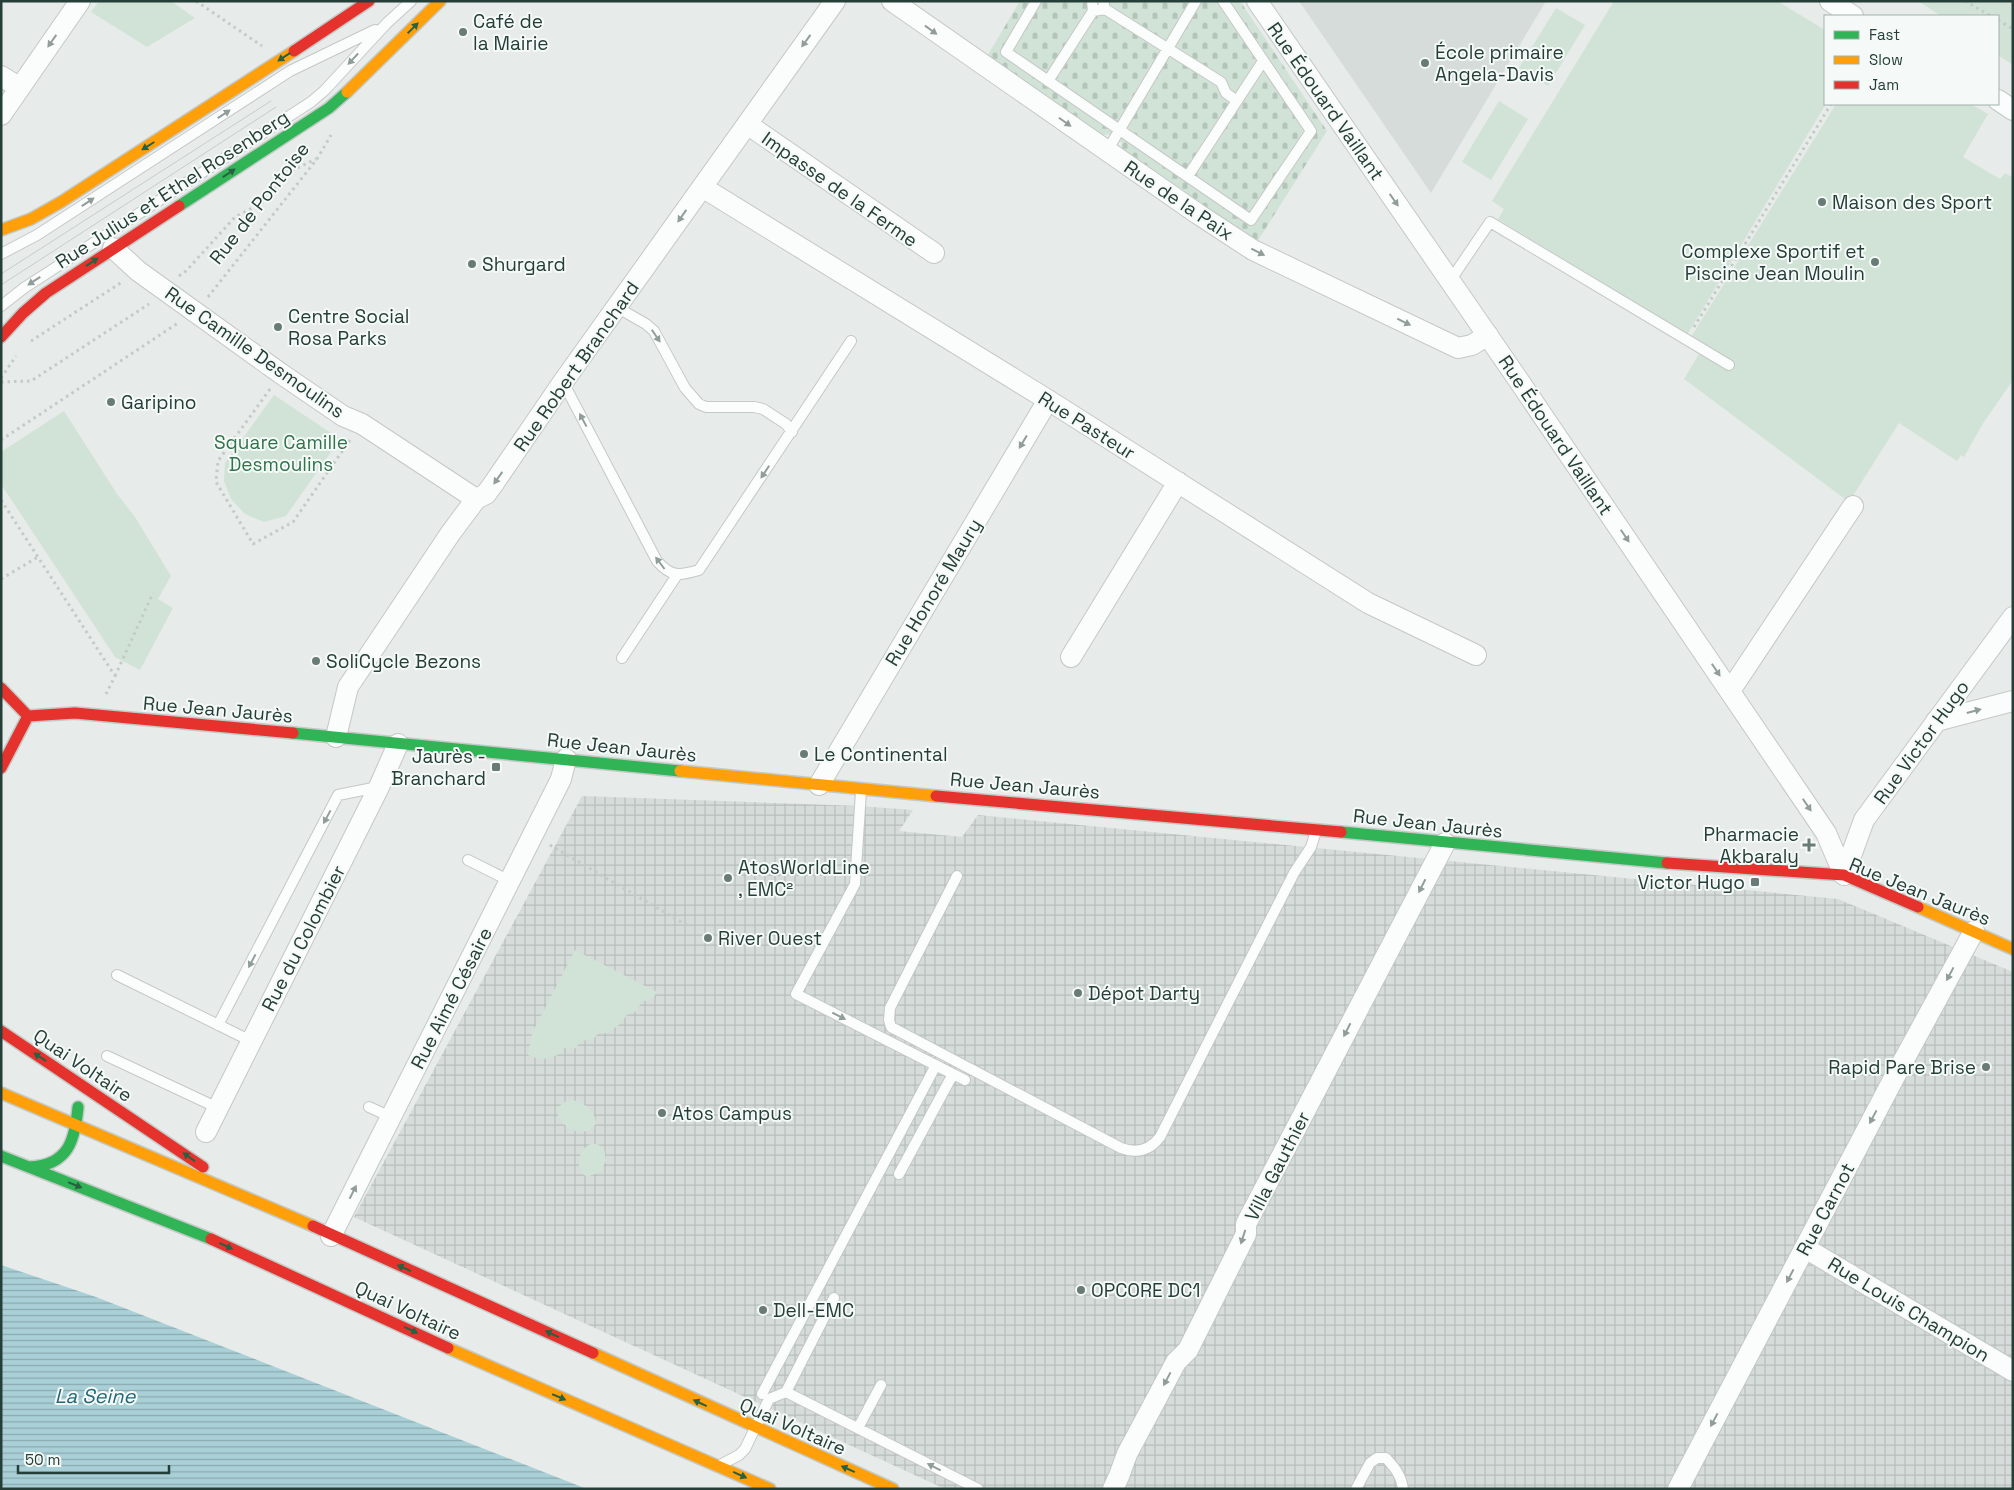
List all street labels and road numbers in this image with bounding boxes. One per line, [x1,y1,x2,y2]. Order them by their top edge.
street label: Rue Édouard Vaillant [1262,17,1390,185]
street label: Rue Julius et Ethel Rosenberg [51,104,294,274]
street label: Impasse de la Ferme [757,126,923,253]
street label: Rue de Pontoise [204,137,315,269]
street label: Rue de la Paix [1119,155,1238,246]
street label: Rue Robert Branchard [508,276,645,456]
street label: Rue Camille Desmoulins [160,281,349,424]
street label: Rue Édouard Vaillant [1493,350,1618,520]
street label: Rue Pasteur [1033,386,1140,465]
street label: Rue Honoré Maury [879,514,987,671]
street label: Rue Victor Hugo [1868,675,1975,809]
street label: Rue Jean Jaurès [142,690,294,729]
street label: Rue Jean Jaurès [546,727,698,768]
street label: Rue Jean Jaurès [949,766,1101,805]
street label: Rue Jean Jaurès [1352,803,1504,844]
street label: Rue Jean Jaurès [1845,852,1994,931]
street label: Rue du Colombier [256,861,351,1015]
street label: Rue Aimé Césaire [405,923,498,1073]
street label: Quai Voltaire [28,1023,137,1108]
street label: Villa Gauthier [1239,1107,1316,1225]
street label: Rue Carnot [1791,1158,1860,1260]
street label: Rue Louis Champion [1823,1251,1994,1368]
street label: Quai Voltaire [351,1275,465,1346]
street label: Quai Voltaire [735,1392,850,1461]

